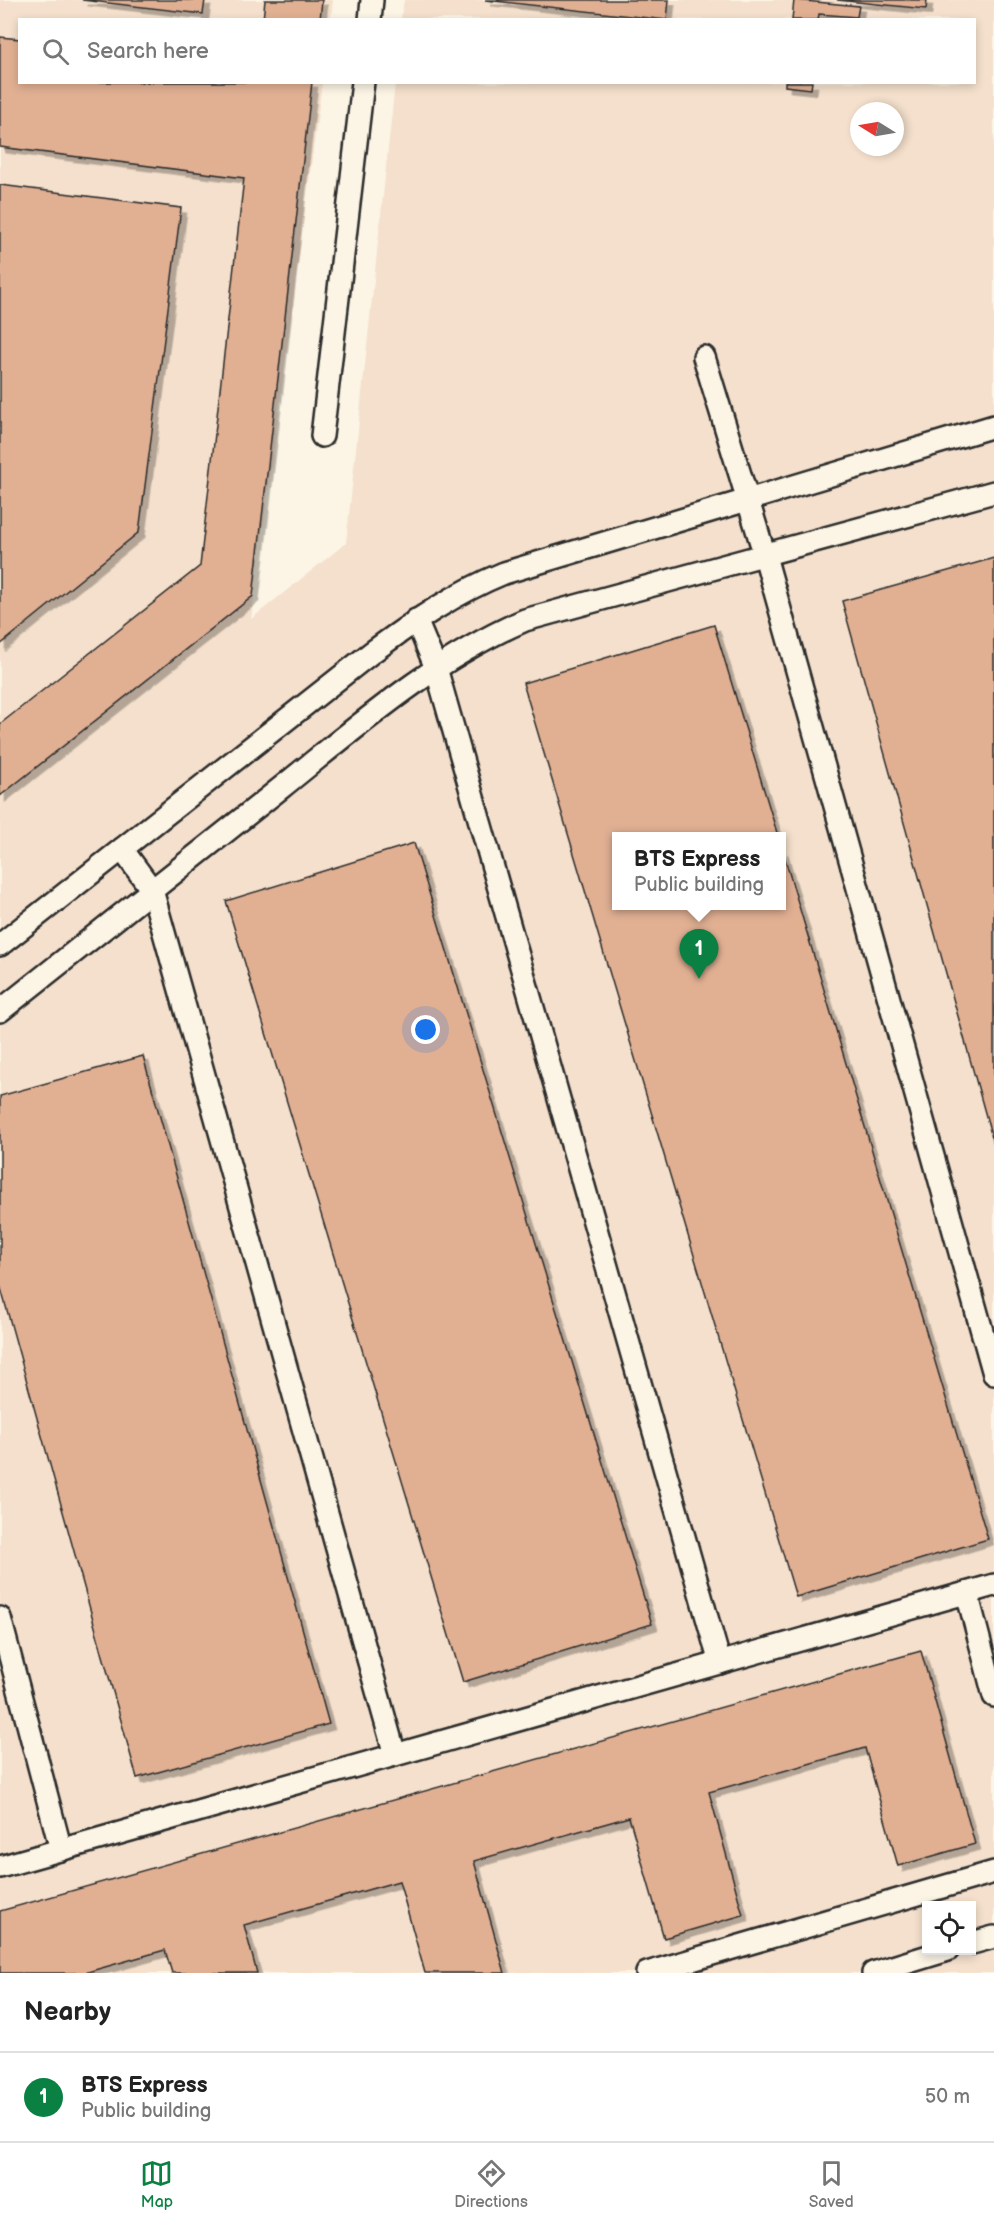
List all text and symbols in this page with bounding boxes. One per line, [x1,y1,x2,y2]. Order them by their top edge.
search box [18,18,976,84]
icon: search [39,35,72,68]
text: Search here [87,38,209,65]
north arrow [850,102,904,156]
popup [612,832,786,910]
text: BTS Express [634,846,760,873]
text: Public building [634,873,764,897]
pin: 1 [680,930,718,979]
your location [411,1015,440,1044]
map controls [922,1901,976,1955]
button: locate [922,1901,976,1955]
text: Nearby [24,1997,111,2028]
text: BTS Express [81,2072,207,2099]
text: 1 [39,2085,48,2109]
text: 50 m [925,2085,970,2109]
text: Public building [81,2099,211,2123]
tab: Map [140,2157,173,2212]
tab: Directions [454,2157,528,2212]
tab: Saved [809,2157,854,2212]

